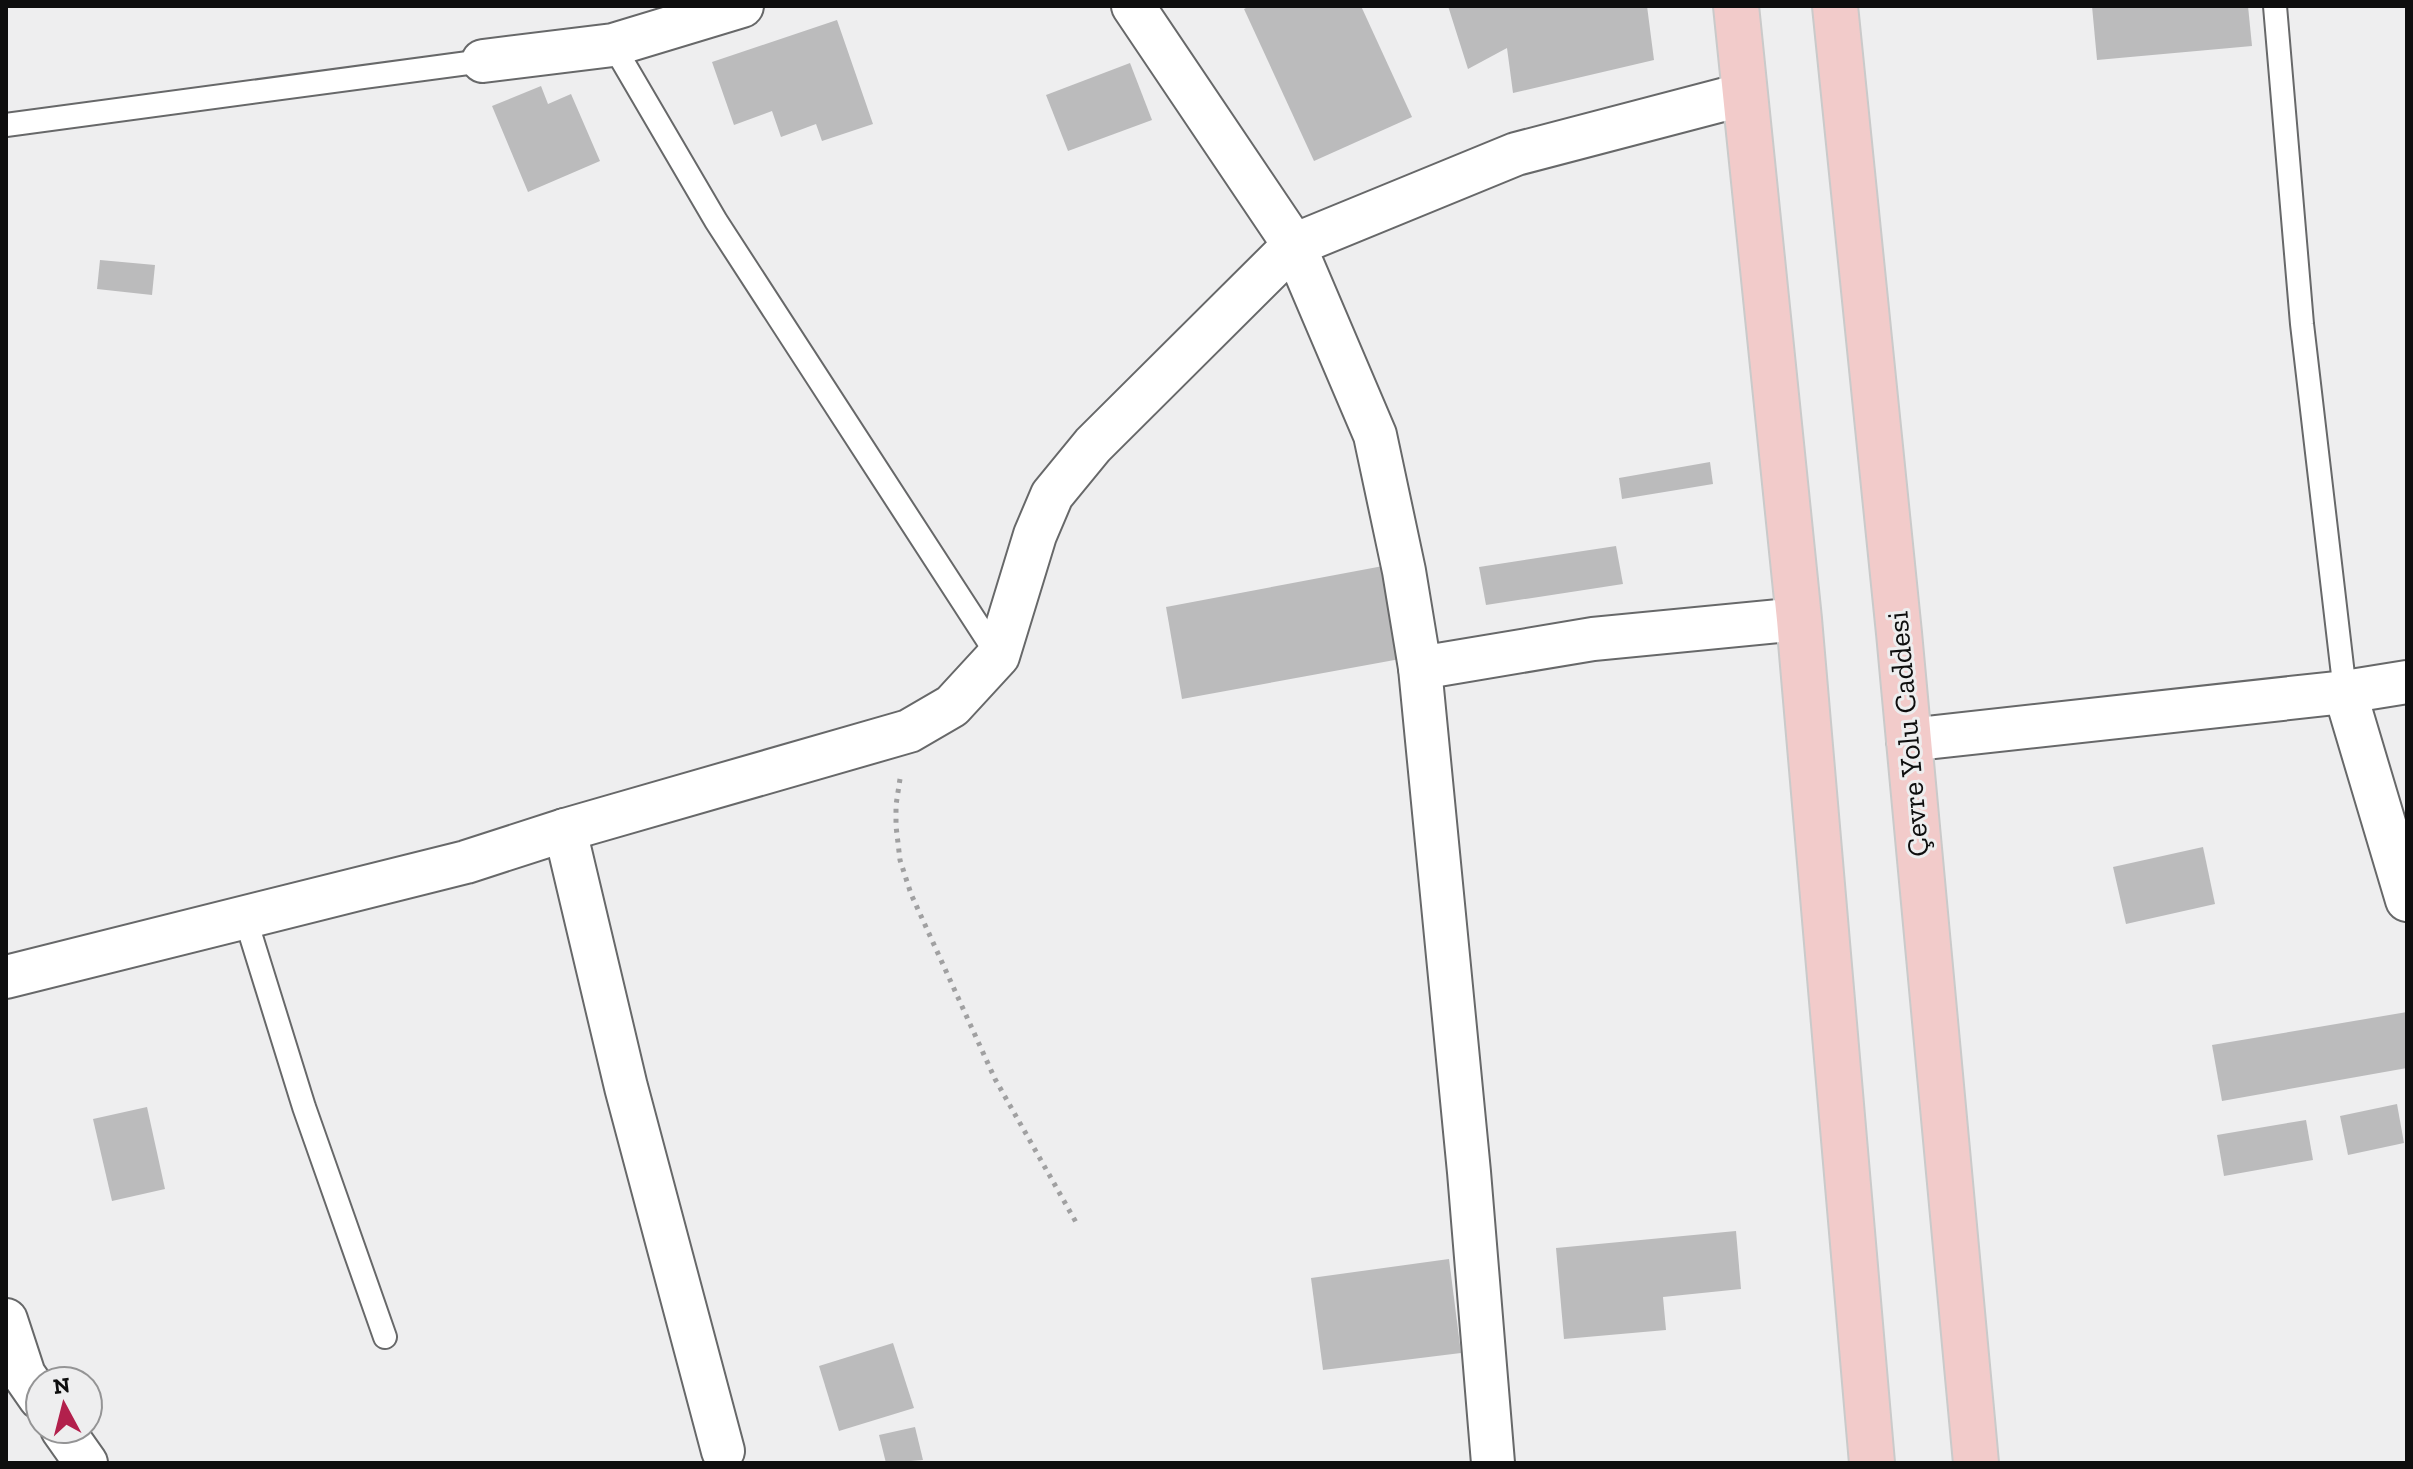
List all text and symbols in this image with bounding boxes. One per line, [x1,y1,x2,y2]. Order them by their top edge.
street label: Çevre Yolu Caddesi [1879,610,1937,858]
north arrow [24,1365,104,1445]
text: N [52,1371,72,1400]

